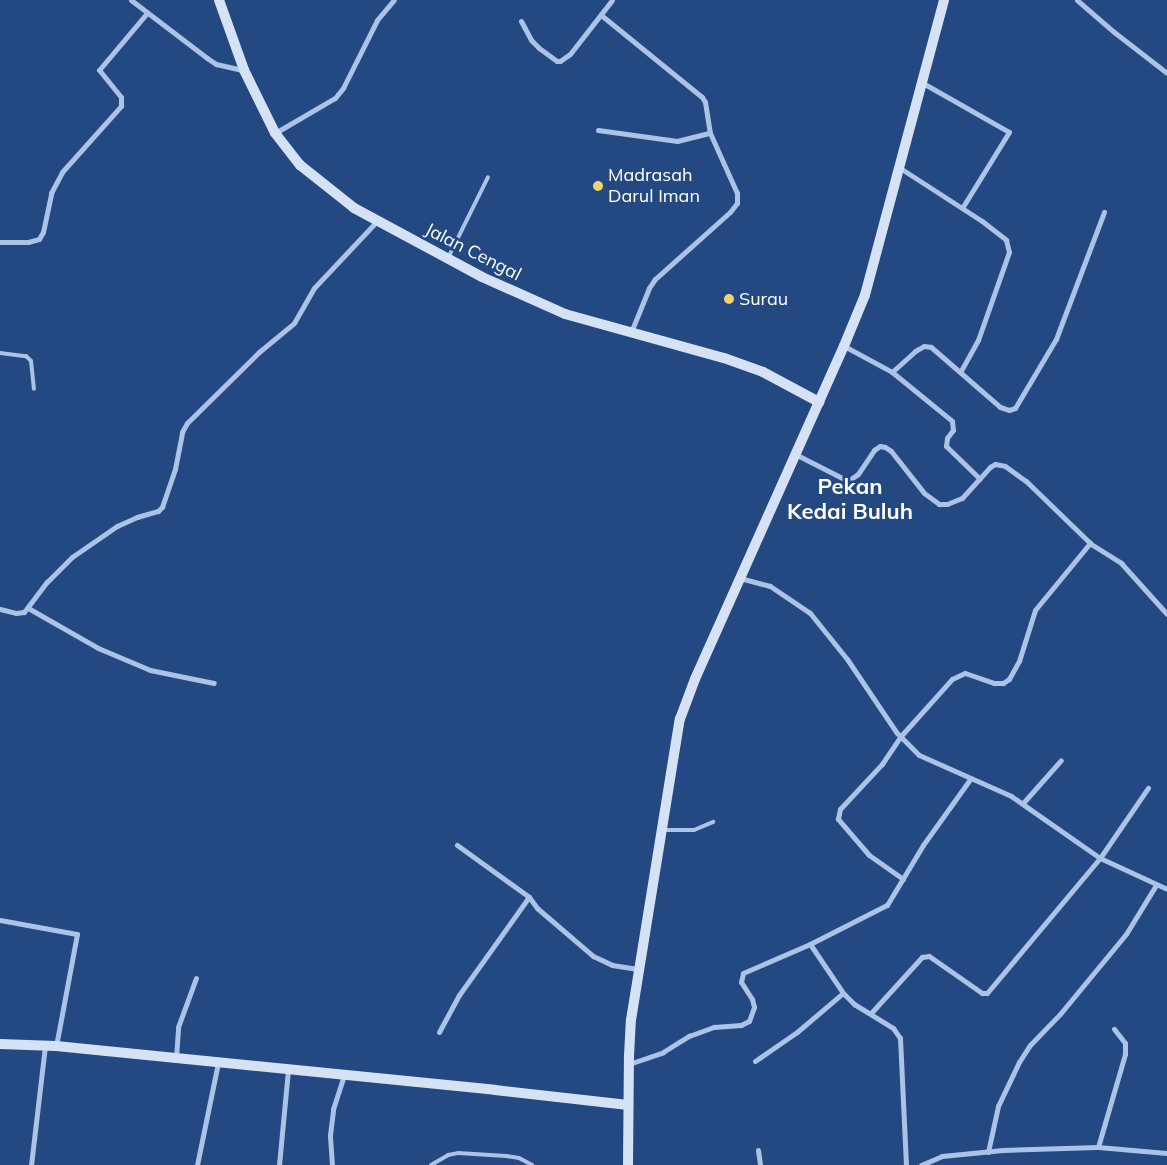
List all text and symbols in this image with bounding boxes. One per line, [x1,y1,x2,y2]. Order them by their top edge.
place label: Madrasah Darul Iman [608,165,700,208]
marker: Madrasah Darul Iman [592,180,604,192]
street label: Jalan Cengal [421,219,525,285]
place label: Surau [739,288,788,310]
marker: Surau [723,293,735,305]
district label: Pekan Kedai Buluh [787,473,913,524]

